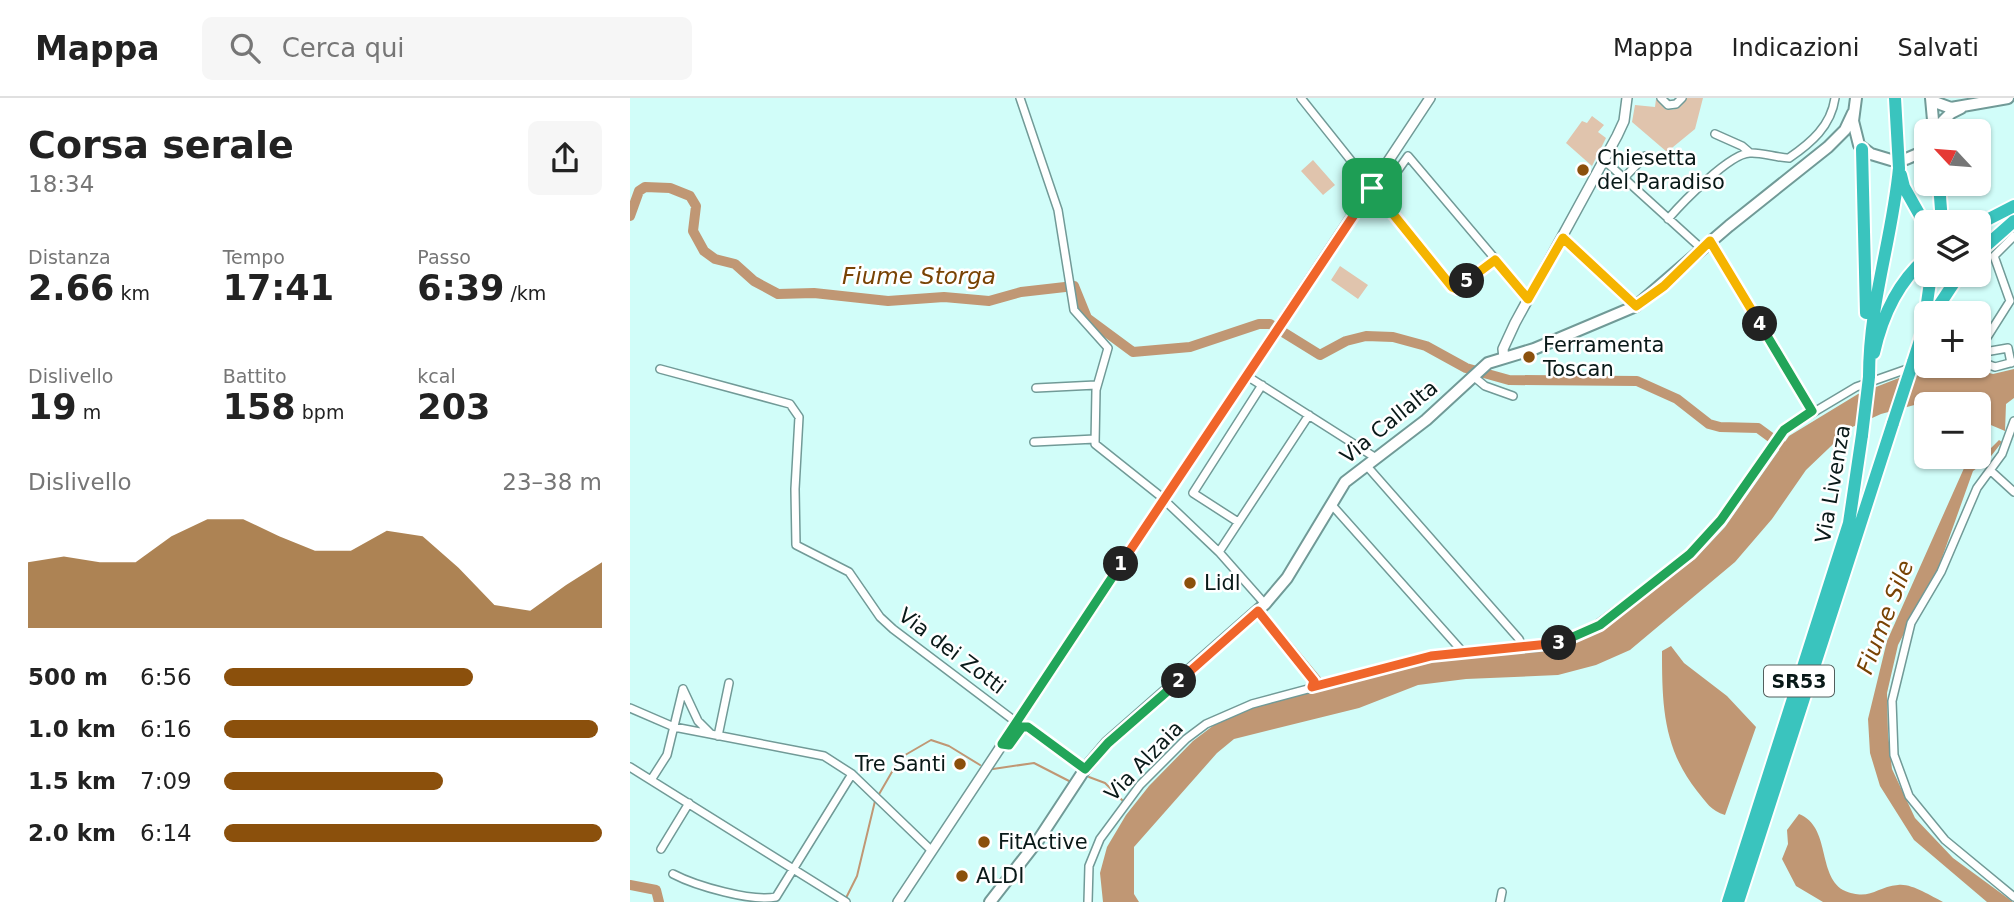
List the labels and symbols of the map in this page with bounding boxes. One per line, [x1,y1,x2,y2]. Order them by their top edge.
north arrow [1914,119,1992,196]
place label: Chiesetta del Paradiso [1597,146,1725,194]
pin [1342,158,1402,218]
marker: Chiesetta del Paradiso [1575,162,1591,178]
water label: Fiume Storga [842,263,996,289]
pin: 5 [1450,264,1484,298]
pin: 4 [1742,306,1778,342]
place label: Ferramenta Toscan [1542,333,1664,381]
marker: Ferramenta Toscan [1521,349,1537,365]
street label: Via Callalta [1335,375,1443,469]
street label: Via Livenza [1811,423,1855,545]
pin: 1 [1104,546,1138,582]
water label: Fiume Sile [1851,557,1919,677]
place label: Lidl [1204,571,1241,595]
marker: Lidl [1182,575,1198,591]
street label: Via dei Zotti [894,603,1010,699]
pin: 3 [1542,626,1576,660]
pin: 2 [1162,664,1196,698]
road number: SR53 [1764,666,1834,696]
street label: Via Alzaia [1100,716,1188,806]
place label: Tre Santi [854,752,946,776]
marker: Tre Santi [952,756,968,772]
place label: FitActive [998,830,1088,854]
marker: FitActive [976,834,992,850]
place label: ALDI [976,864,1024,888]
marker: ALDI [954,868,970,884]

